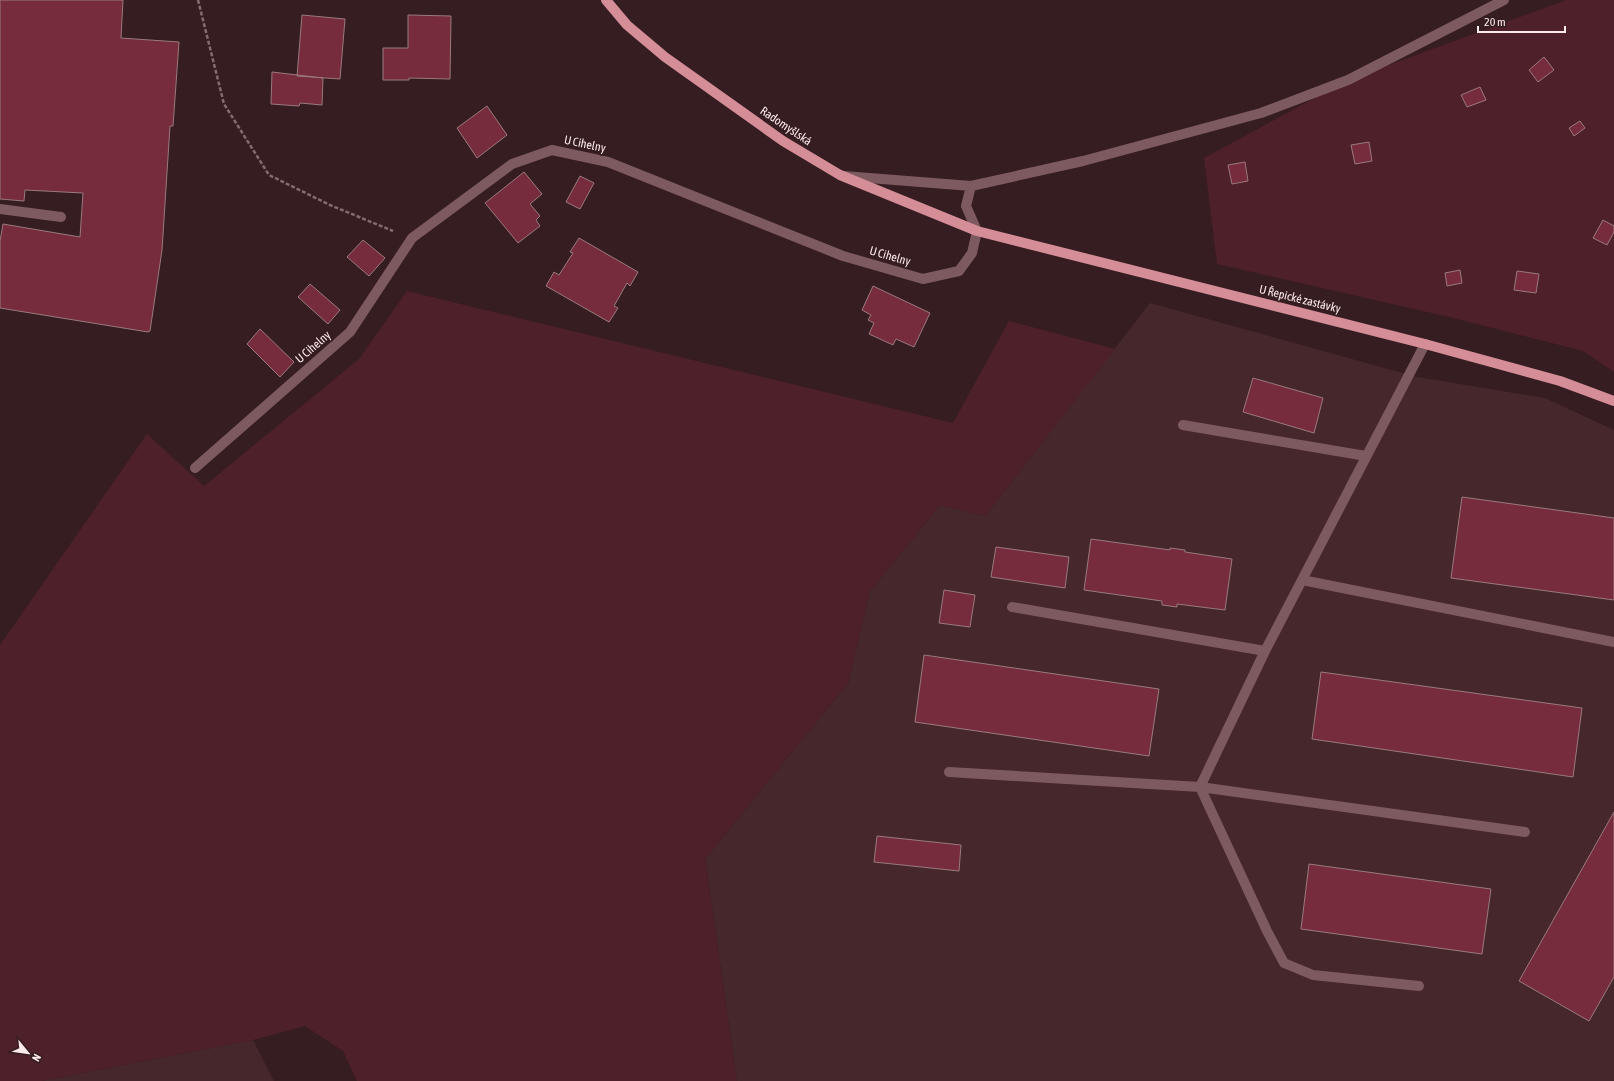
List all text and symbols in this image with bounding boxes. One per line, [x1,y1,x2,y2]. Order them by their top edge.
scale bar [1478,8,1565,34]
text: 20 m [1484,15,1506,29]
street label: Radomyšlská [758,104,814,148]
street label: U Cihelny [563,133,607,155]
street label: U Cihelny [868,243,912,269]
street label: U Řepické zastávky [1258,282,1342,316]
street label: U Cihelny [293,328,334,366]
north arrow [8,1033,48,1073]
text: N [30,1052,44,1064]

